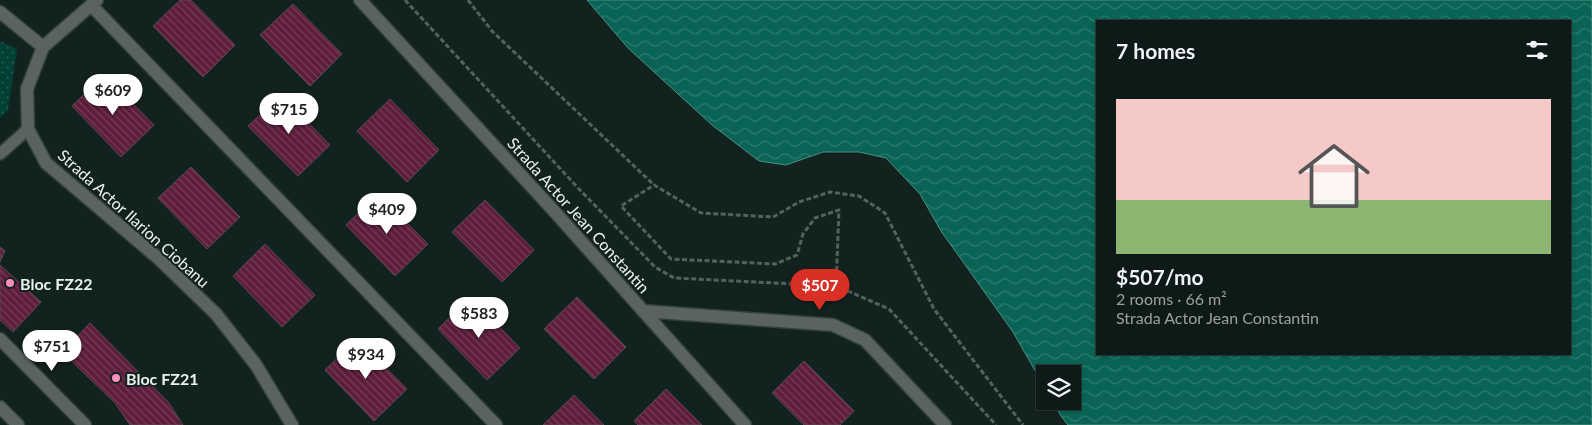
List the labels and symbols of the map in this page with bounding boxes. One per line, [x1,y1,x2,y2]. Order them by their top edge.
pin: $609 [83,74,143,116]
pin: $715 [259,92,319,135]
street label: Strada Actor Jean Constantin [504,133,654,297]
street label: Strada Actor Ilarion Ciobanu [54,145,214,291]
pin: $409 [357,192,417,235]
pin: $507 [790,268,850,311]
place label: Bloc FZ22 [20,274,92,293]
marker: Bloc FZ22 [4,277,16,289]
pin: $583 [449,296,509,339]
pin: $751 [22,330,82,372]
pin: $934 [336,338,396,380]
place label: Bloc FZ21 [126,369,198,388]
marker: Bloc FZ21 [110,372,122,384]

